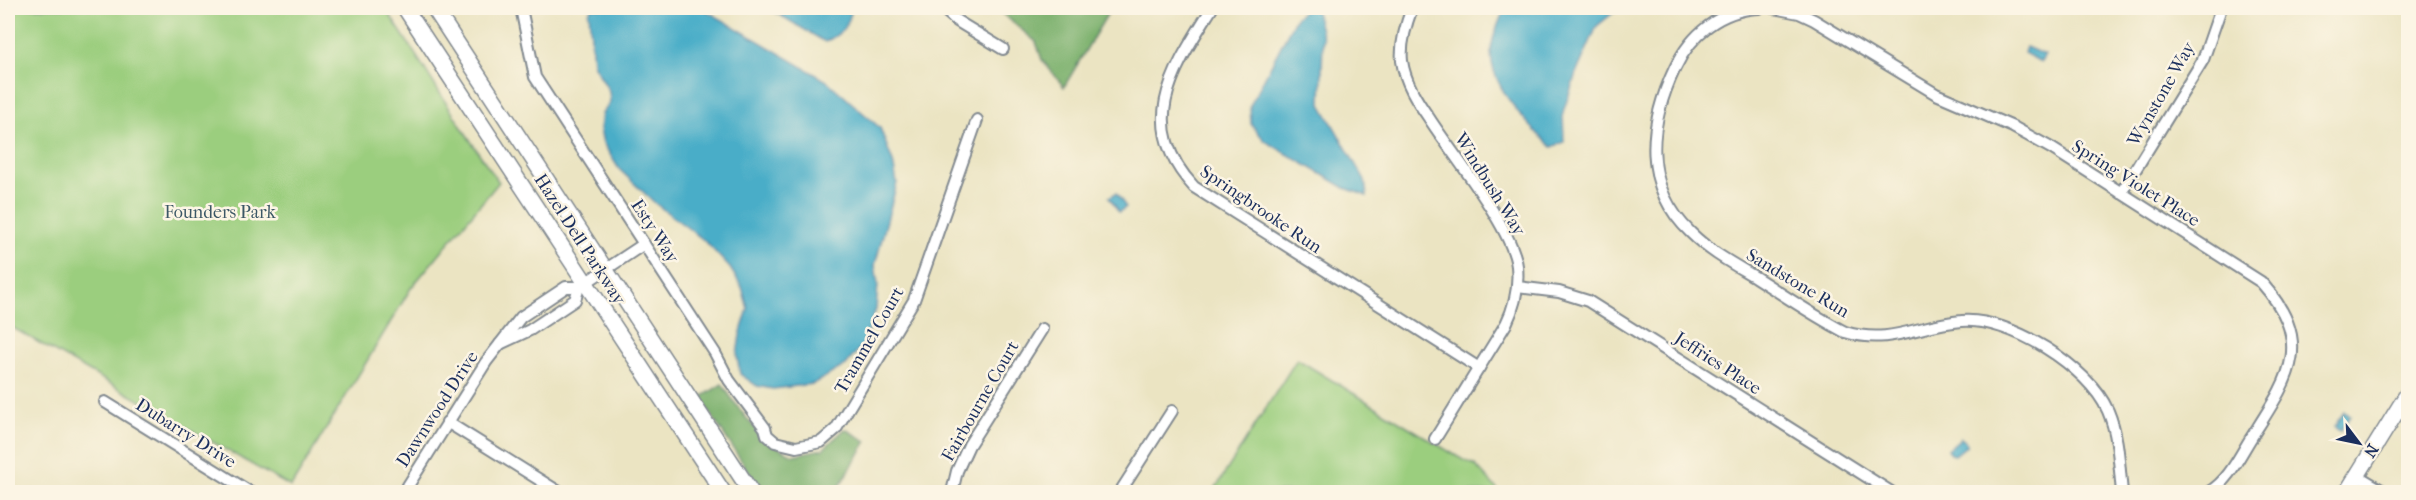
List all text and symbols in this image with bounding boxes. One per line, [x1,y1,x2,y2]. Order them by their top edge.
street label: Wynstone Way [2123,37,2200,151]
street label: Windbush Way [1449,128,1530,241]
street label: Spring Violet Place [2068,136,2204,231]
street label: Springbrooke Run [1196,161,1326,258]
street label: Hazel Dell Parkway [530,170,630,310]
street label: Esty Way [626,196,684,268]
park label: Founders Park [164,202,277,223]
street label: Sandstone Run [1742,244,1854,323]
street label: Trammel Court [830,283,909,397]
street label: Jeffries Place [1669,327,1765,399]
street label: Fairbourne Court [937,337,1024,465]
street label: Dawnwood Drive [392,347,483,471]
street label: Dubarry Drive [132,394,240,473]
north arrow [2329,413,2389,473]
text: N [2360,441,2383,462]

